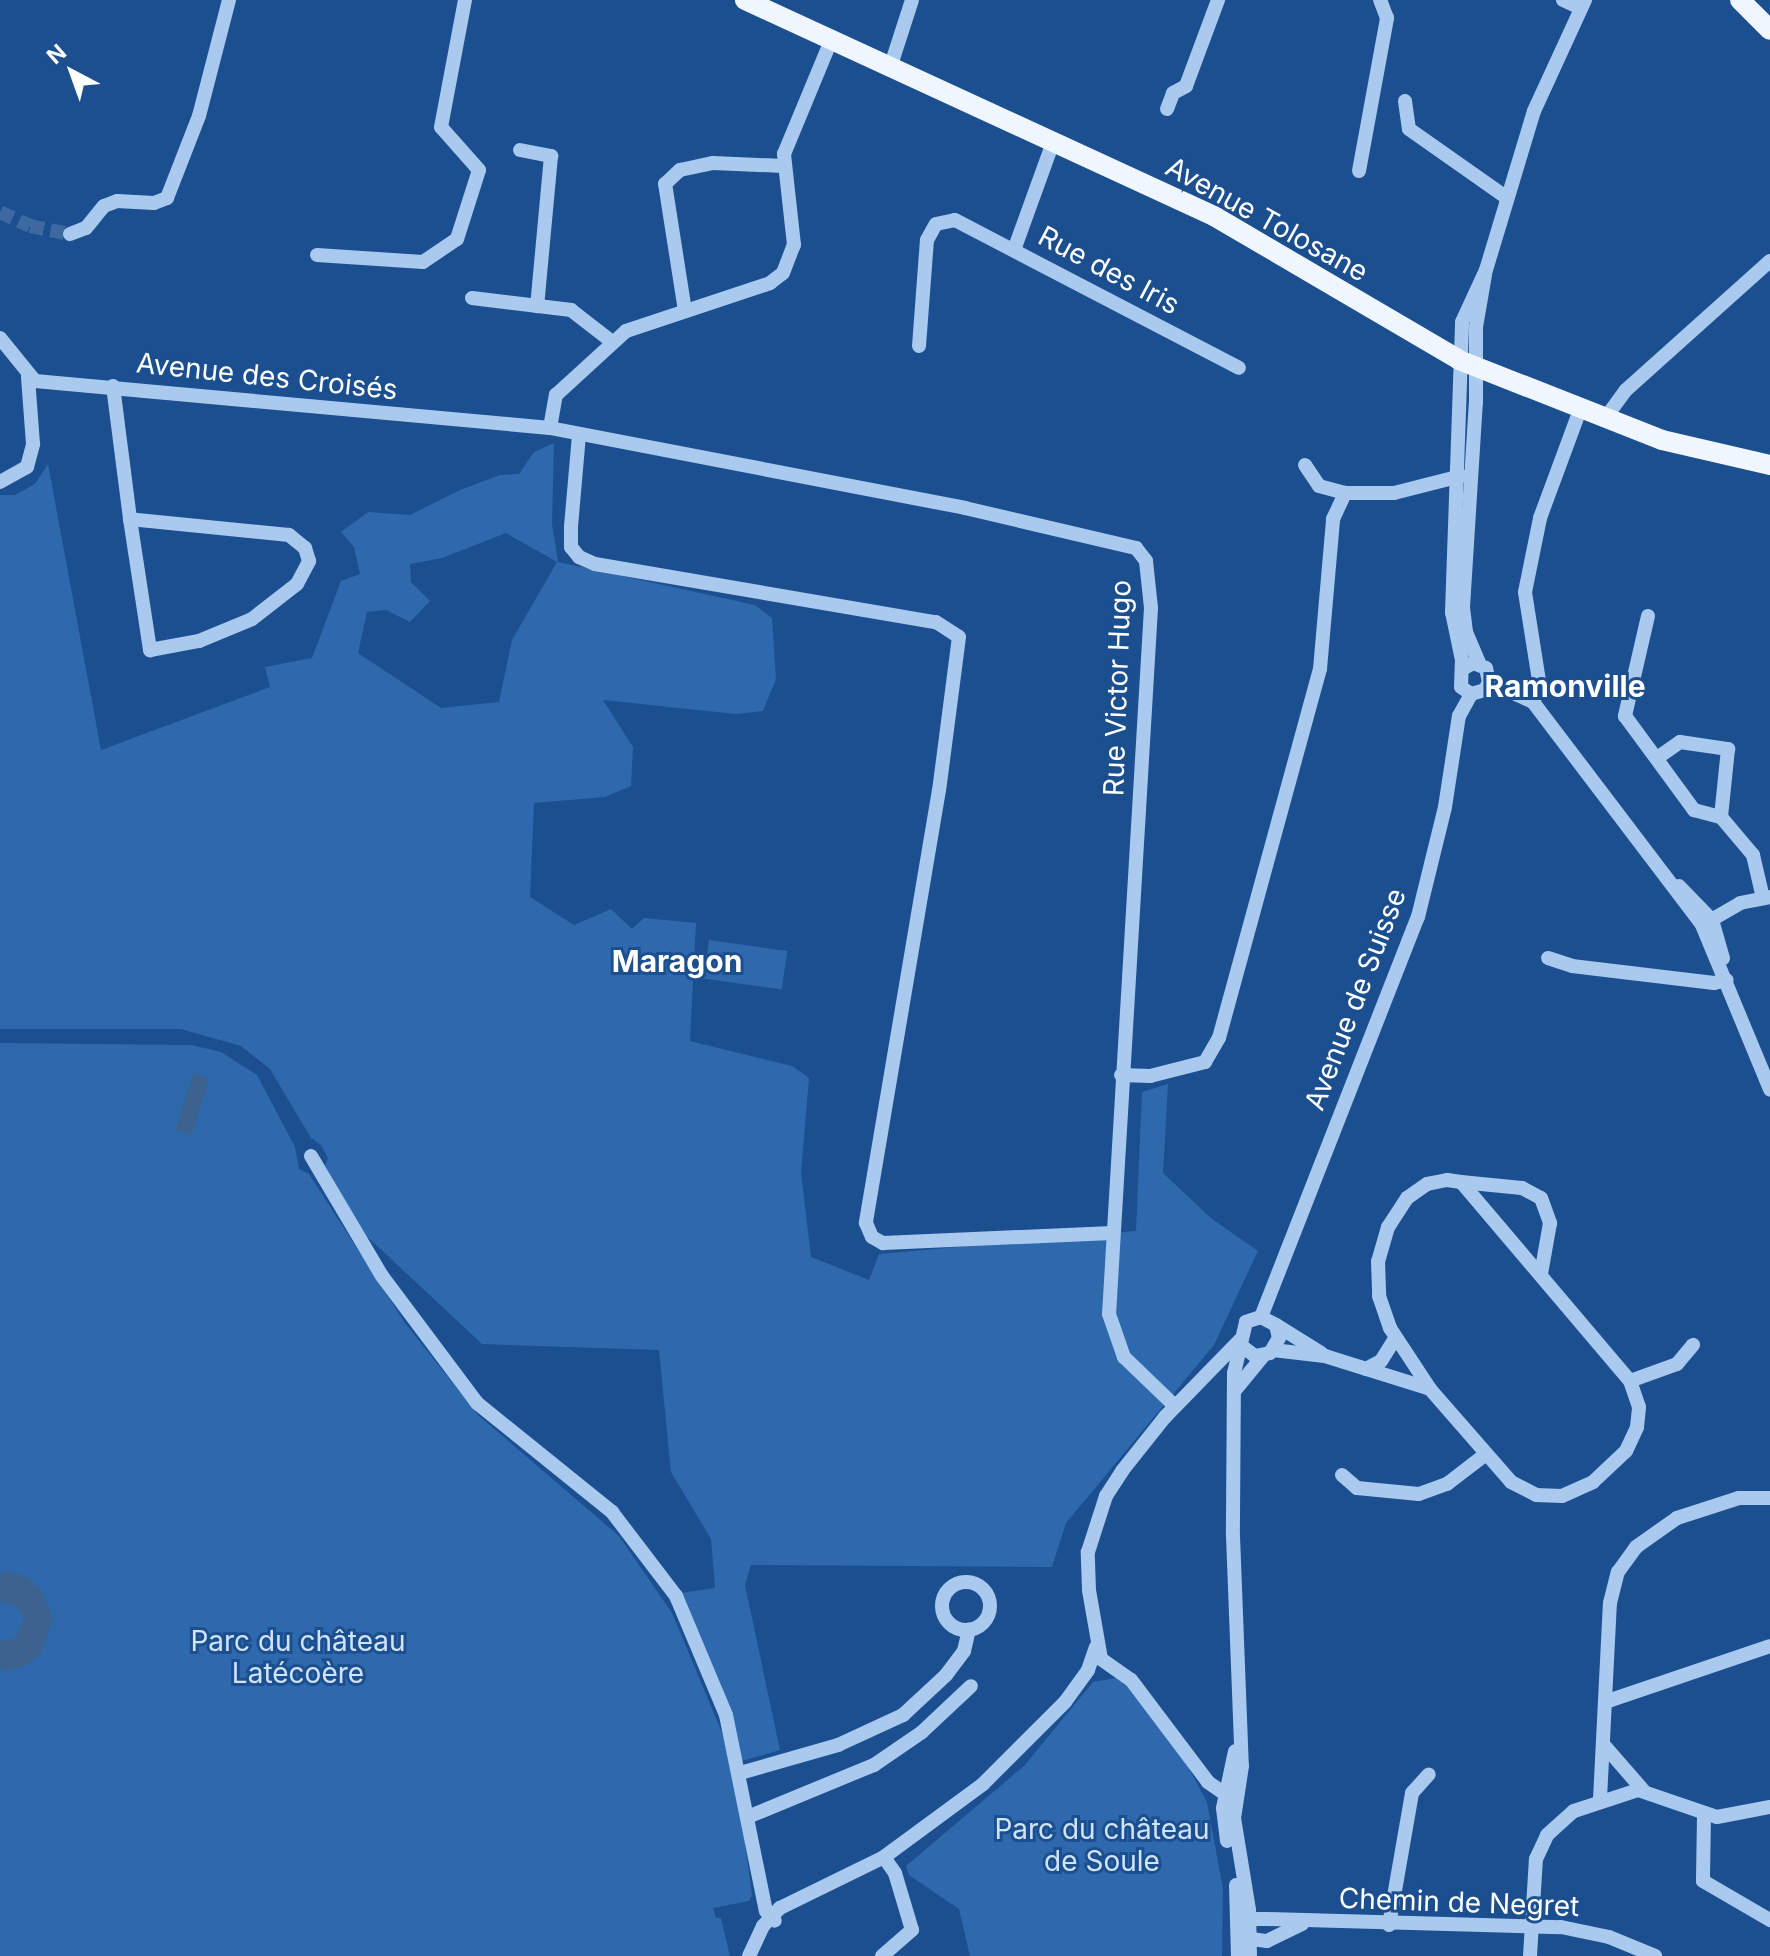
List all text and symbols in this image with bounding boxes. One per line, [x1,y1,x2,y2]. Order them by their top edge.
north arrow [32,32,112,112]
text: N [41,39,71,69]
street label: Avenue Tolosane [1160,150,1374,288]
street label: Rue des Iris [1033,219,1185,321]
street label: Avenue des Croisés [135,346,399,406]
street label: Rue Victor Hugo [1096,579,1138,797]
district label: Ramonville [1484,668,1646,704]
street label: Avenue de Suisse [1297,883,1413,1115]
district label: Maragon [612,943,742,979]
park label: Parc du château Latécoère [190,1624,406,1690]
park label: Parc du château de Soule [994,1812,1210,1878]
street label: Chemin de Negret [1338,1881,1580,1923]

